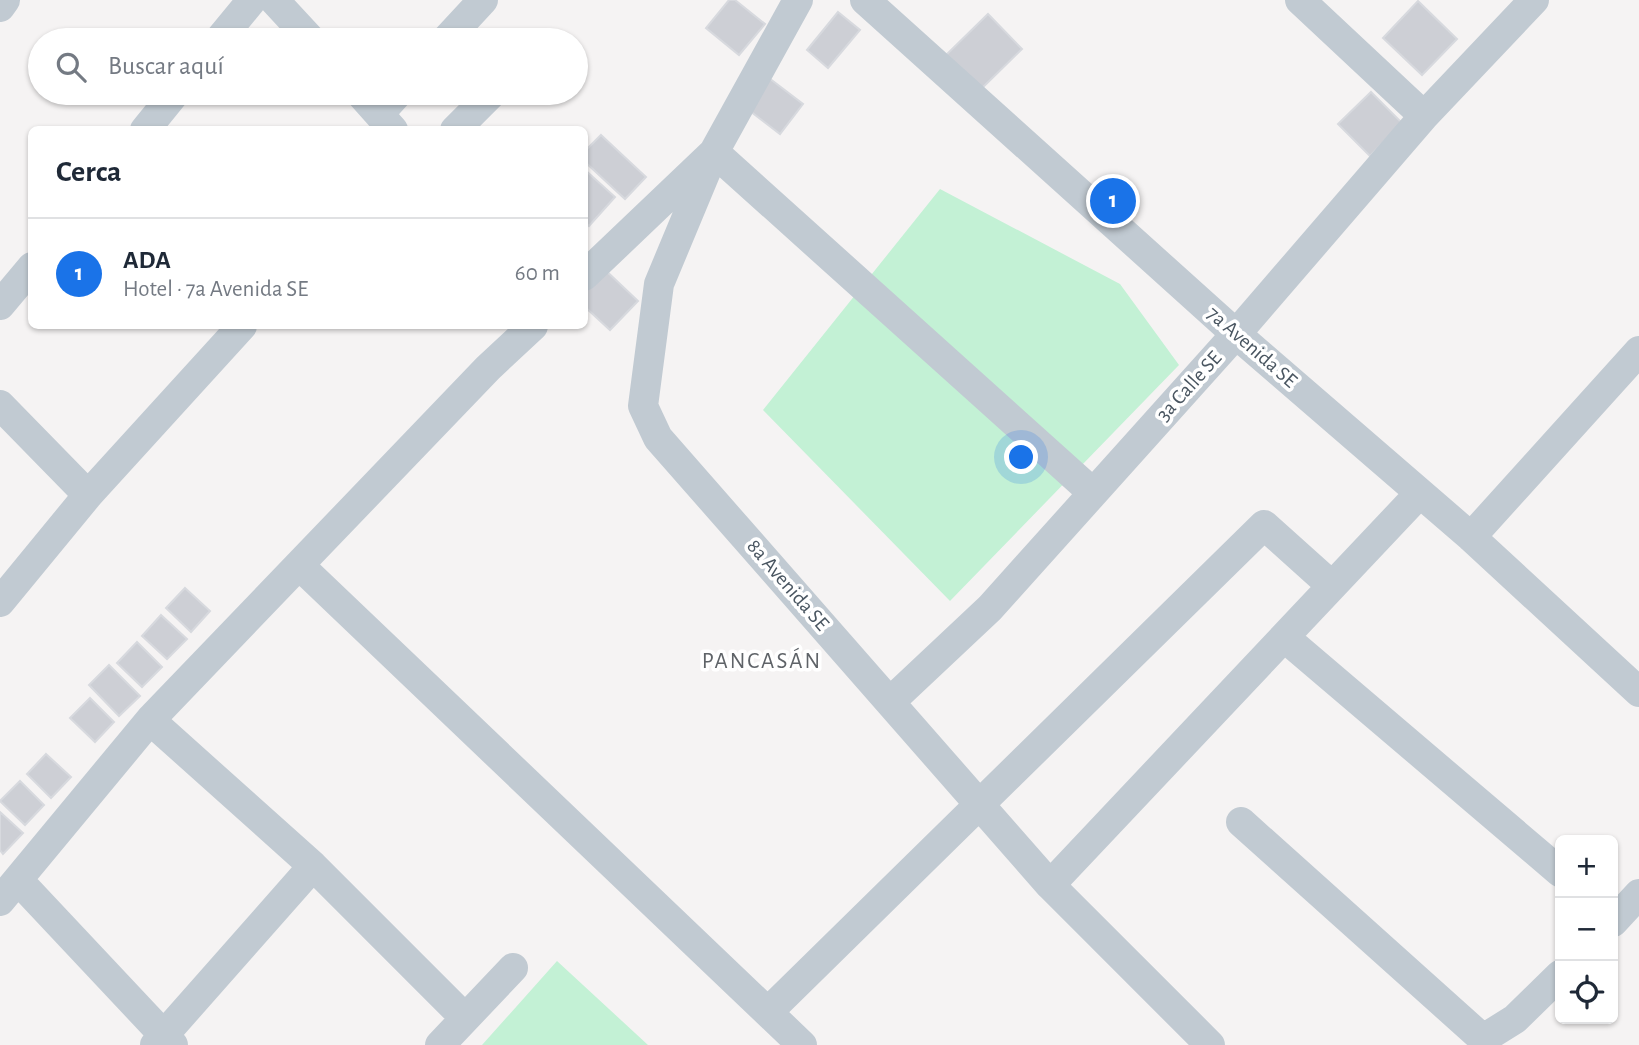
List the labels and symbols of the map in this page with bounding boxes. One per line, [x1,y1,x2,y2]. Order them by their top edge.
pin: 1 [1090,175,1136,227]
street label: 7a Avenida SE [1203,302,1301,392]
street label: 3a Calle SE [1152,347,1226,425]
your location [1004,440,1038,474]
street label: 8a Avenida SE [743,535,833,635]
district label: PANCASÁN [702,647,822,673]

